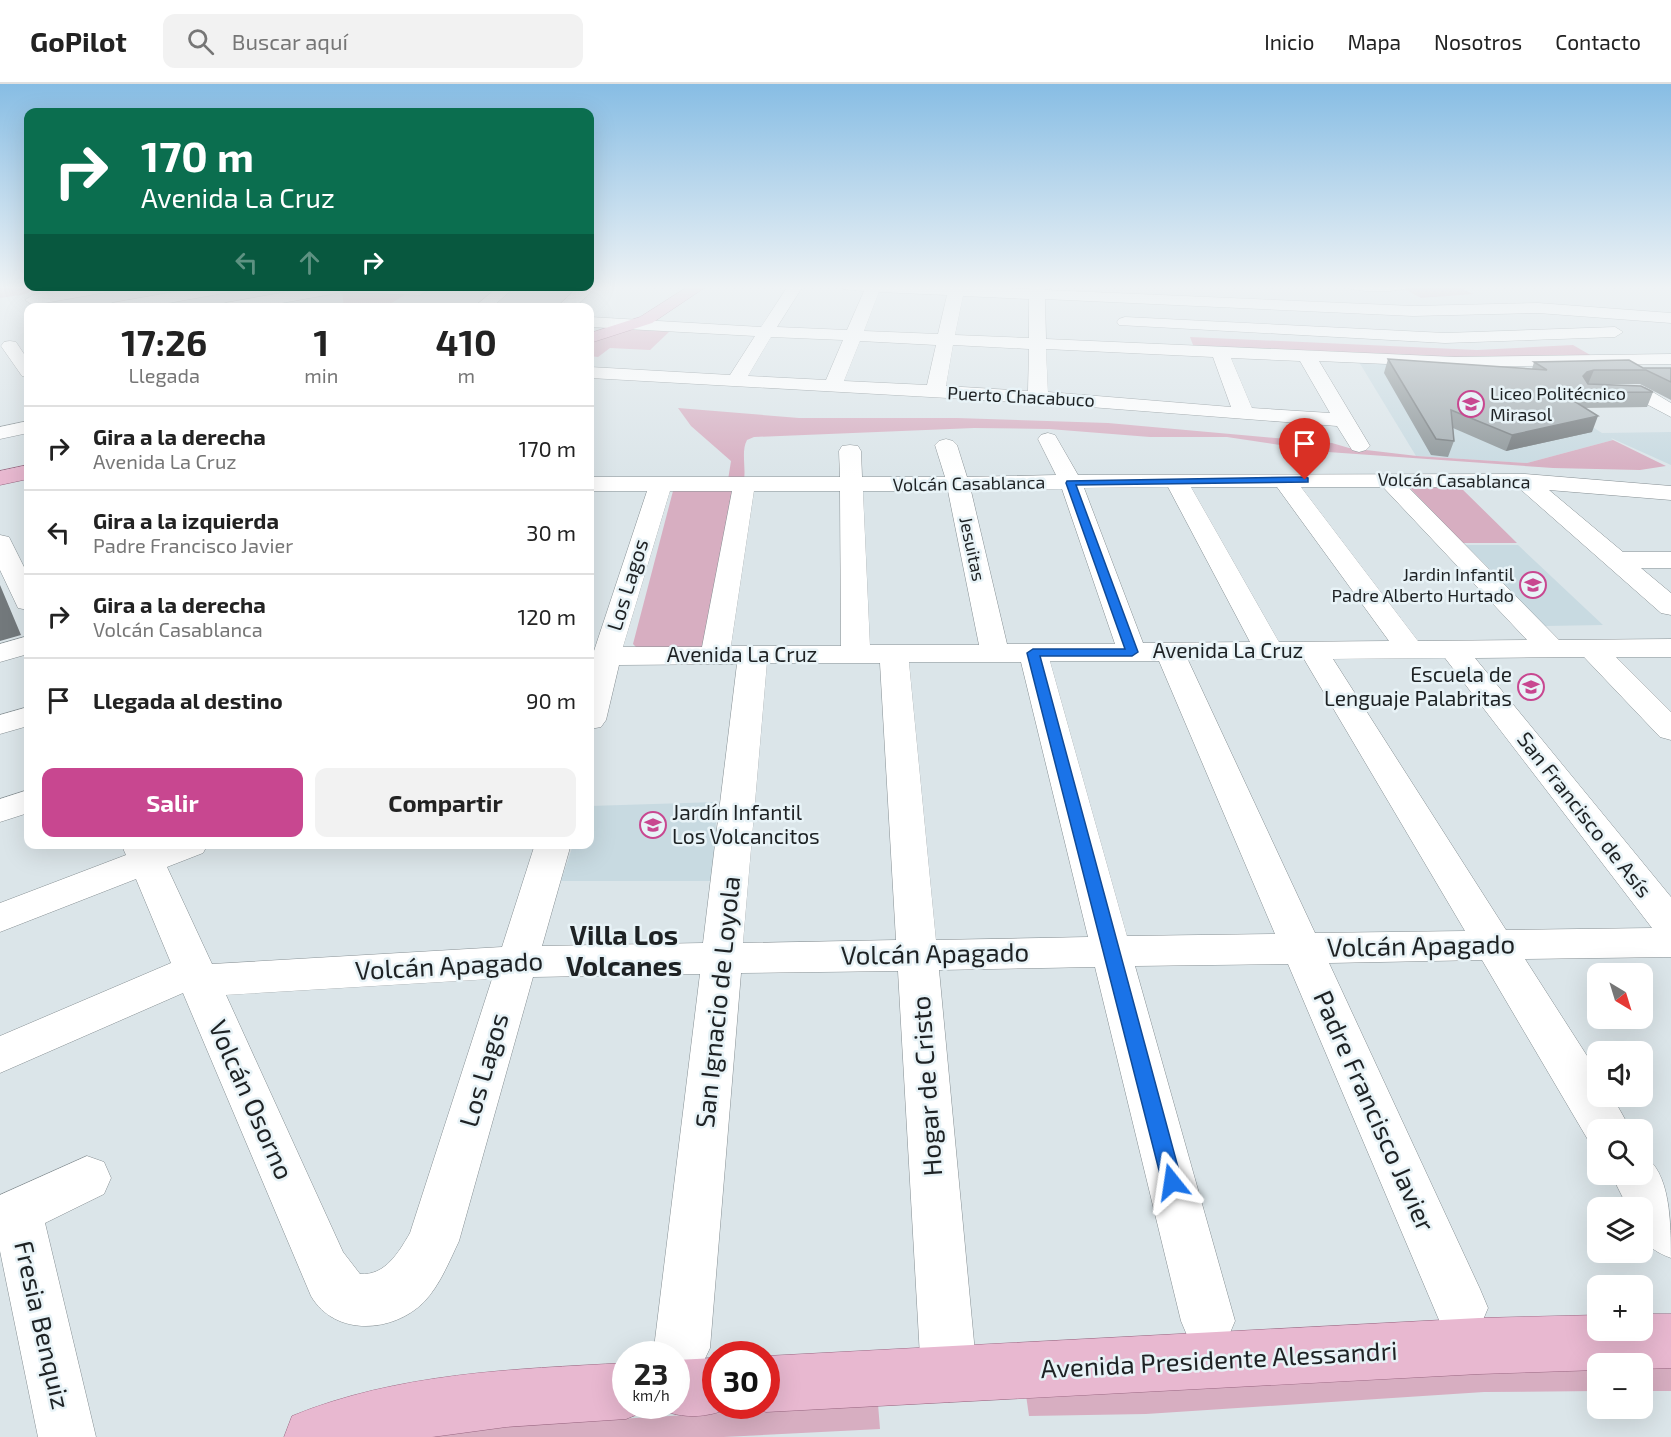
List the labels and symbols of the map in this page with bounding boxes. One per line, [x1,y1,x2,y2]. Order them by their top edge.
street label: Puerto Chacabuco [947,381,1095,411]
place label: Liceo Politécnico Mirasol [1490,382,1626,425]
school or university icon: Liceo Politécnico Mirasol [1456,389,1486,419]
pin [1279,418,1330,480]
street label: Volcán Casablanca [1377,468,1531,492]
street label: Volcán Casablanca [892,471,1046,495]
street label: Jesuitas [955,514,991,583]
street label: Los Lagos [601,536,652,633]
place label: Jardin Infantil Padre Alberto Hurtado [1331,563,1515,606]
school or university icon: Jardin Infantil Padre Alberto Hurtado [1518,570,1548,600]
street label: Avenida La Cruz [1153,637,1303,662]
street label: Avenida La Cruz [667,641,817,666]
place label: Escuela de Lenguaje Palabritas [1324,661,1512,711]
school or university icon: Escuela de Lenguaje Palabritas [1516,672,1546,702]
street label: San Francisco de Asís [1513,726,1658,902]
place label: Jardín Infantil Los Volcancitos [672,799,820,848]
school or university icon: Jardín Infantil Los Volcancitos [638,810,668,840]
street label: San Ignacio de Loyola [688,874,745,1129]
district label: Villa Los Volcanes [566,918,682,981]
street label: Volcán Apagado [1326,927,1515,962]
street label: Volcán Apagado [840,935,1029,970]
street label: Volcán Apagado [354,944,544,985]
north arrow [1587,963,1653,1029]
street label: Padre Francisco Javier [1308,985,1442,1236]
street label: Hogar de Cristo [904,995,947,1177]
street label: Los Lagos [452,1009,514,1130]
street label: Volcán Osorno [203,1015,301,1184]
position arrow [1140,1150,1204,1214]
street label: Fresia Benquiz [9,1237,78,1412]
street label: Avenida Presidente Alessandri [1040,1334,1398,1383]
speed limit sign: 30 [702,1341,780,1419]

